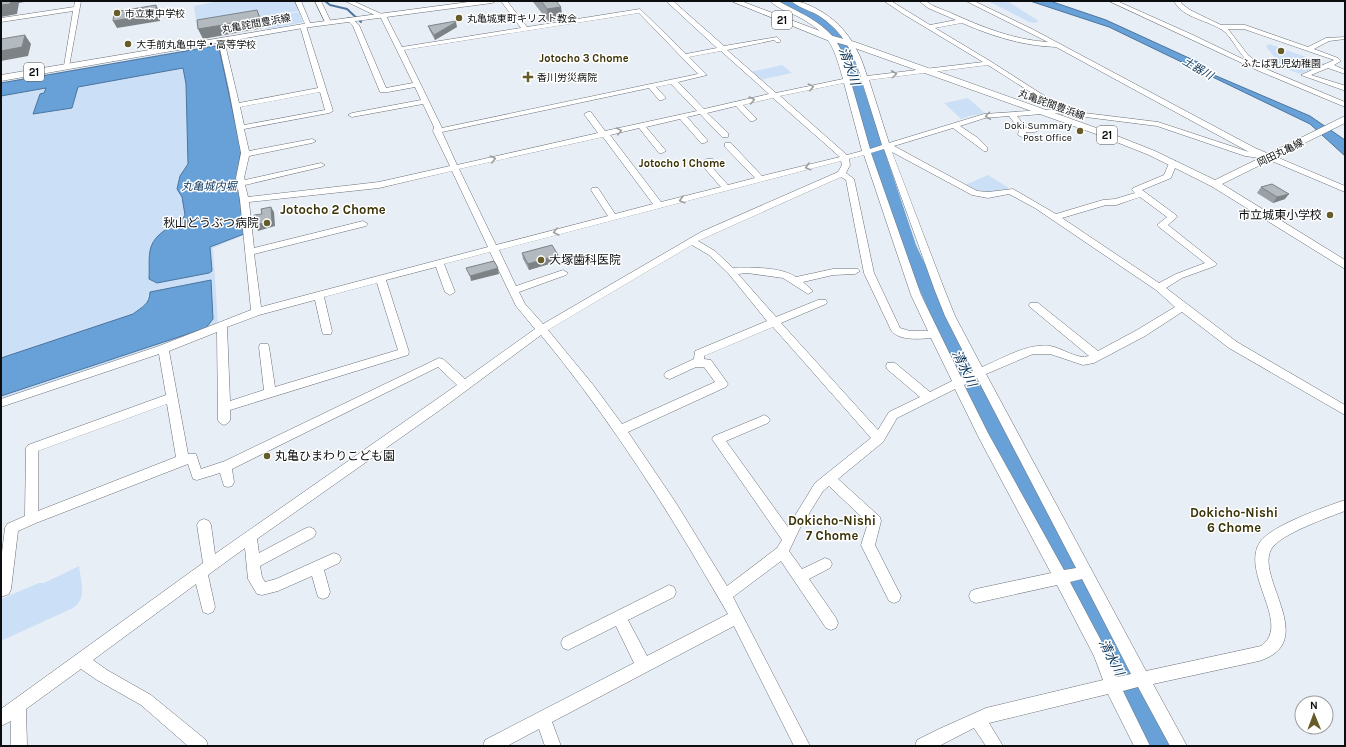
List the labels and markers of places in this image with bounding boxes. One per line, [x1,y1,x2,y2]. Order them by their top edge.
marker: 市立東中学校 [112,8,122,18]
place label: 市立東中学校 [125,8,185,20]
marker: 丸亀城東町キリスト教会 [454,13,464,23]
place label: 丸亀城東町キリスト教会 [467,13,577,25]
marker: 大手前丸亀中学・高等学校 [123,39,133,49]
place label: 大手前丸亀中学・高等学校 [136,39,256,51]
marker: ふたば乳児幼稚園 [1276,46,1286,56]
place label: ふたば乳児幼稚園 [1241,58,1321,70]
marker: 香川労災病院 [522,71,534,83]
place label: 香川労災病院 [537,72,597,84]
place label: Doki Summary Post Office [1004,120,1072,144]
marker: Doki Summary Post Office [1075,126,1085,136]
place label: 市立城東小学校 [1238,208,1322,222]
marker: 市立城東小学校 [1325,210,1335,220]
place label: 秋山どうぶつ病院 [163,216,259,230]
marker: 秋山どうぶつ病院 [262,218,272,228]
place label: 大塚歯科医院 [549,253,621,267]
marker: 大塚歯科医院 [536,255,546,265]
place label: 丸亀ひまわりこども園 [275,449,395,463]
marker: 丸亀ひまわりこども園 [262,451,272,461]

